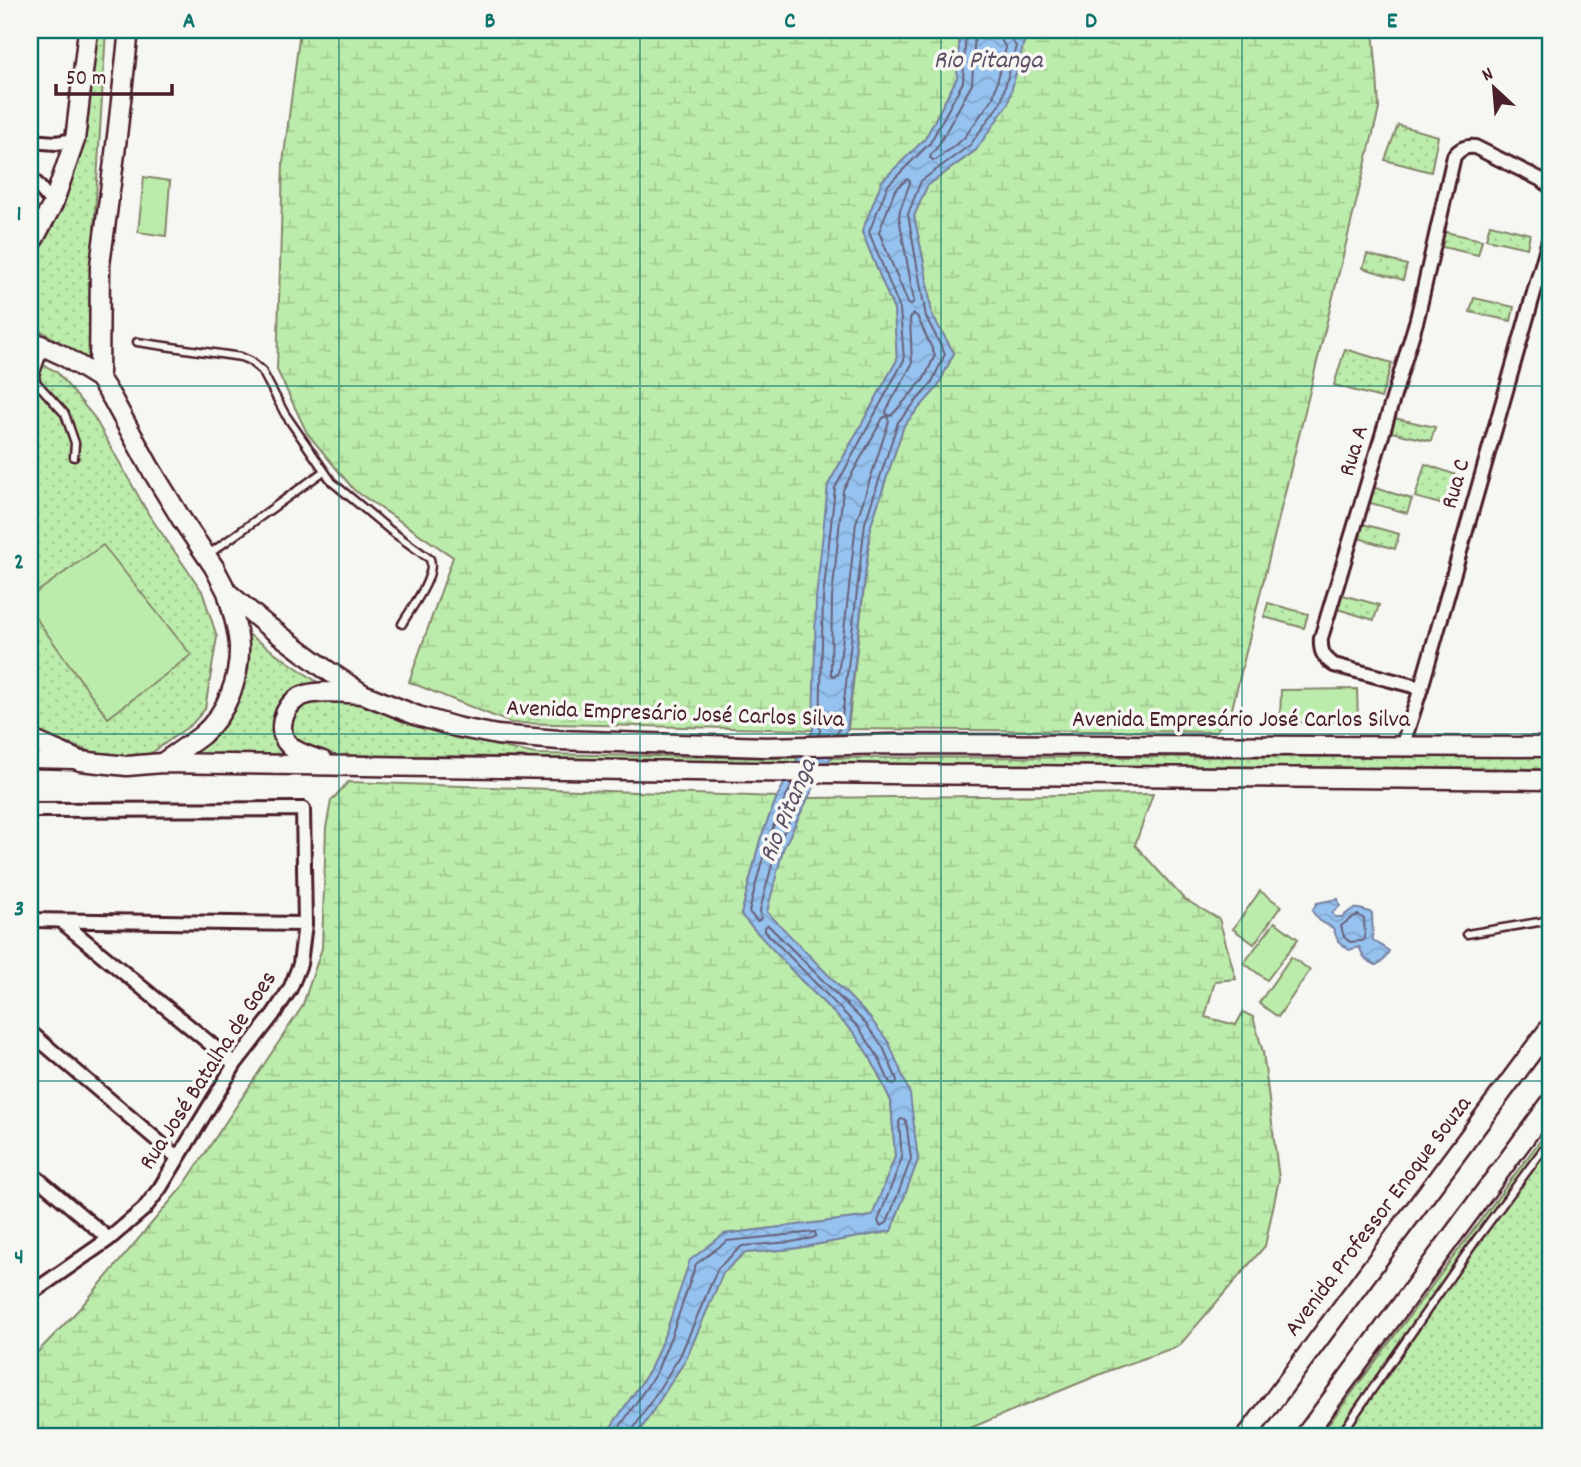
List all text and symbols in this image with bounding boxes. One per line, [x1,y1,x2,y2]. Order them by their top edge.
text: A [183,6,195,39]
text: B [485,6,496,39]
text: C [784,6,796,39]
text: D [1085,6,1097,39]
text: E [1387,6,1398,39]
water label: Rio Pitanga [934,43,1044,80]
scale bar [56,52,172,96]
north arrow [1458,52,1528,122]
text: N [1478,62,1498,90]
text: 50 m [66,65,106,95]
text: 1 [16,199,22,232]
street label: Rua A [1331,421,1379,481]
street label: Rua C [1434,455,1480,513]
text: 2 [14,547,24,580]
street label: Avenida Empresário José Carlos Silva [506,692,845,738]
street label: Avenida Empresário José Carlos Silva [1072,704,1411,738]
water label: Rio Pitanga [751,752,828,868]
text: 3 [14,894,24,927]
street label: Rua José Batalha de Goes [132,965,286,1177]
street label: Avenida Professor Enoque Souza [1277,1089,1481,1344]
text: 4 [14,1242,24,1275]

